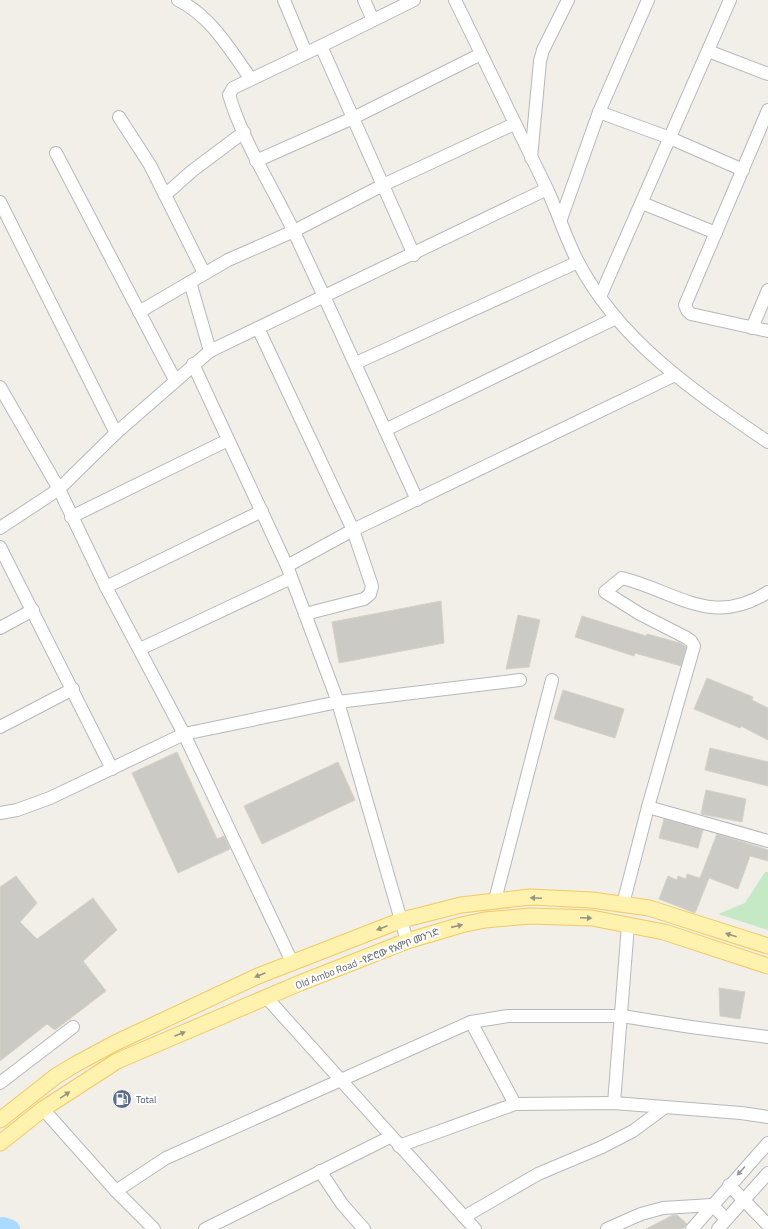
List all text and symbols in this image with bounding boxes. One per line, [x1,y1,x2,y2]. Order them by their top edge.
one-way arrow [530,894,542,901]
one-way arrow [580,915,592,922]
one-way arrow [451,922,463,928]
street label: Old Ambo Road -የድሮው የአምቦ መንገድ [293,924,441,993]
one-way arrow [375,926,387,932]
one-way arrow [725,931,737,937]
one-way arrow [255,972,266,978]
one-way arrow [174,1031,185,1037]
fuel station icon: Total [111,1088,133,1110]
one-way arrow [59,1091,71,1098]
place label: Total [136,1092,156,1107]
one-way arrow [737,1166,746,1177]

